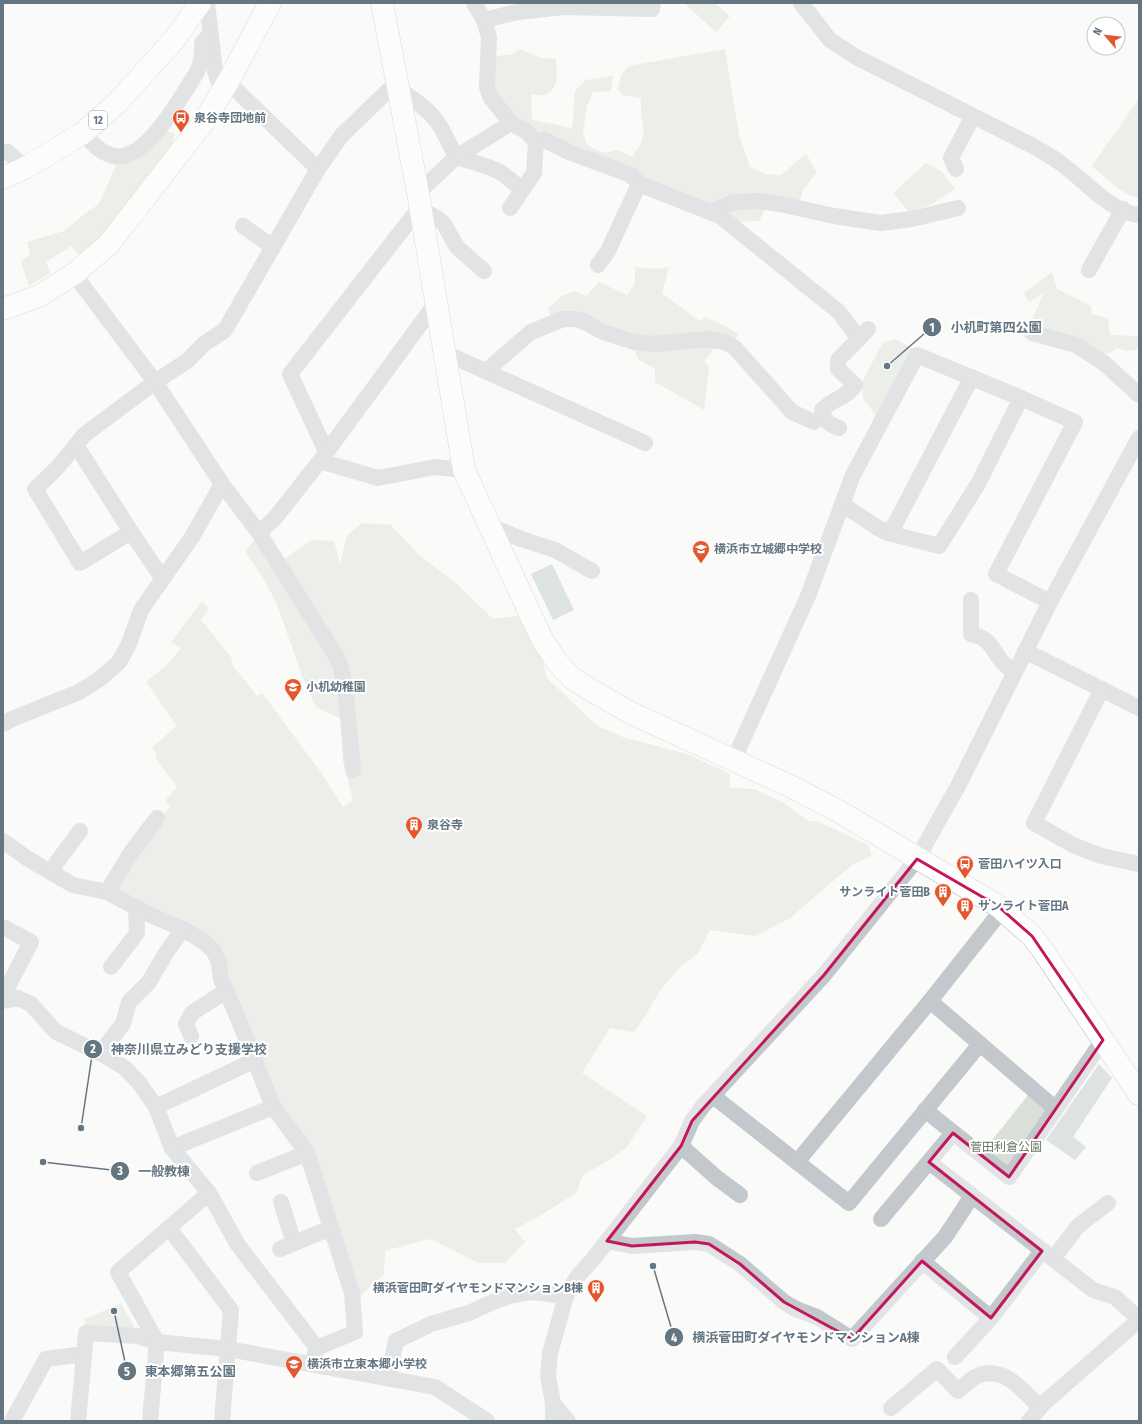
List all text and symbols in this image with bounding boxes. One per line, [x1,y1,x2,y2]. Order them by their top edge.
north arrow [1086,16,1126,56]
text: N [1090,26,1105,38]
bus stop icon: 泉谷寺団地前 [171,108,191,133]
road number: 12 [89,111,107,129]
place label: 泉谷寺団地前 [194,111,266,125]
callout: 小机町第四公園 [922,315,1049,340]
text: 小机町第四公園 [950,320,1042,335]
text: 1 [929,321,935,335]
school or university icon: 横浜市立城郷中学校 [691,539,711,564]
place label: 横浜市立城郷中学校 [714,542,822,556]
school or university icon: 小机幼稚園 [283,677,303,702]
place label: 小机幼稚園 [306,680,366,694]
building icon: 泉谷寺 [404,815,424,840]
place label: 泉谷寺 [427,818,463,832]
bus stop icon: 菅田ハイツ入口 [955,854,975,879]
place label: 菅田ハイツ入口 [978,857,1062,871]
building icon: サンライト菅田B [933,882,953,907]
place label: サンライト菅田B [839,885,930,899]
building icon: サンライト菅田A [955,896,975,921]
place label: サンライト菅田A [978,899,1069,913]
callout: 神奈川県立みどり支援学校 [83,1037,275,1062]
text: 2 [89,1042,96,1056]
text: 神奈川県立みどり支援学校 [111,1042,267,1057]
park label: 菅田利倉公園 [970,1140,1042,1154]
callout: 一般教棟 [110,1159,198,1184]
text: 3 [116,1164,123,1178]
text: 一般教棟 [138,1164,190,1179]
building icon: 横浜菅田町ダイヤモンドマンションB棟 [586,1278,606,1303]
place label: 横浜菅田町ダイヤモンドマンションB棟 [373,1281,583,1295]
callout: 横浜菅田町ダイヤモンドマンションA棟 [664,1325,928,1350]
text: 横浜菅田町ダイヤモンドマンションA棟 [692,1330,920,1345]
text: 4 [671,1331,677,1345]
school or university icon: 横浜市立東本郷小学校 [284,1354,304,1379]
place label: 横浜市立東本郷小学校 [307,1357,427,1371]
callout: 東本郷第五公園 [117,1359,244,1384]
text: 東本郷第五公園 [144,1364,236,1379]
text: 5 [124,1365,130,1379]

